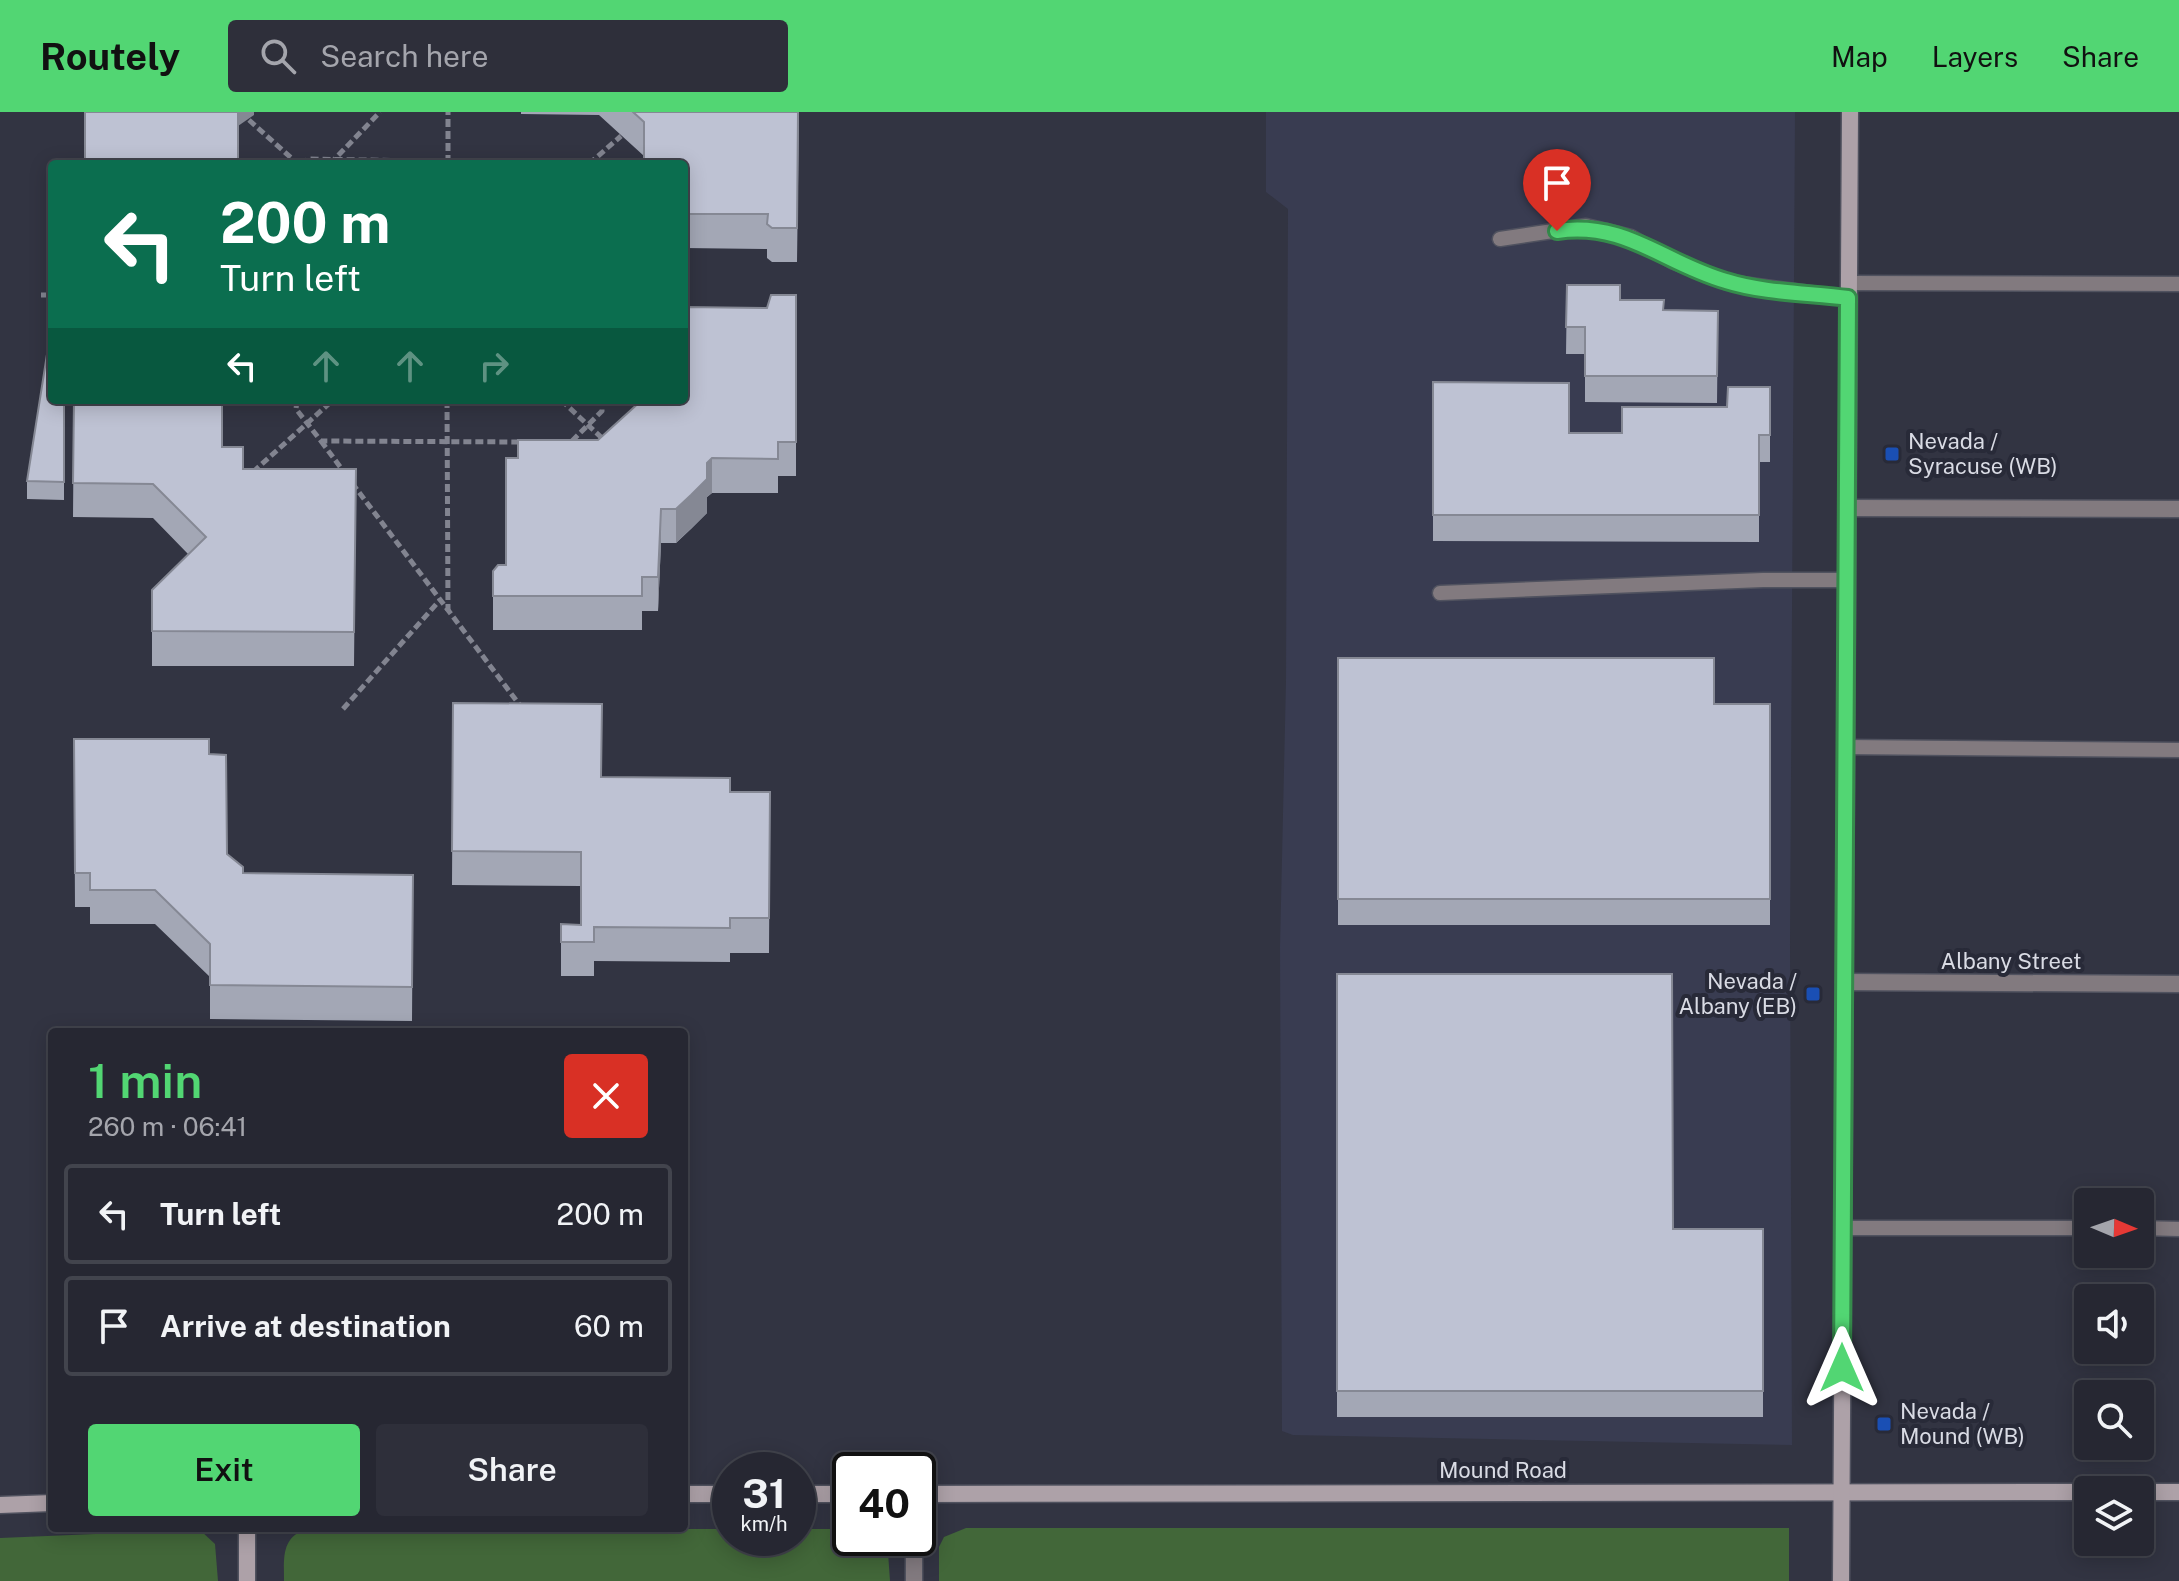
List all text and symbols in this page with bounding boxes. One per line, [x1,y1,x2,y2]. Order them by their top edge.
search box [228,20,788,92]
text: Routely [40,34,180,79]
icon: search [256,34,300,78]
text: Search here [320,38,489,74]
text: Map [1831,40,1888,73]
text: Layers [1932,40,2018,73]
text: Share [2062,40,2139,73]
pin [1523,149,1591,231]
icon: arrive [1535,161,1579,205]
text: 200 m [220,190,390,256]
icon: left [88,192,192,296]
text: Turn left [220,257,361,299]
icon: left [220,344,264,388]
icon: ahead [304,344,348,388]
icon: ahead [388,344,432,388]
icon: right [472,344,516,388]
place label: Nevada / Syracuse (WB) [1908,428,2058,479]
marker: Nevada / Syracuse (WB) [1883,445,1901,463]
street label: Albany Street [1941,948,2081,974]
place label: Nevada / Albany (EB) [1678,968,1797,1019]
marker: Nevada / Albany (EB) [1804,985,1822,1003]
text: 1 min [88,1052,202,1109]
button: close [564,1054,648,1138]
text: 260 m · 06:41 [88,1111,247,1142]
north arrow [2074,1188,2154,1268]
map controls [2074,1188,2154,1556]
icon: left [92,1192,136,1236]
text: Turn left [160,1196,281,1232]
text: 200 m [556,1196,644,1232]
button: sound [2074,1284,2154,1364]
icon: arrive [92,1304,136,1348]
text: Arrive at destination [160,1308,451,1344]
text: 60 m [574,1308,644,1344]
position arrow [1800,1326,1884,1410]
button: search [2074,1380,2154,1460]
place label: Nevada / Mound (WB) [1900,1398,2025,1449]
marker: Nevada / Mound (WB) [1875,1415,1893,1433]
button: Exit [88,1424,360,1516]
button: Share [376,1424,648,1516]
speed limit sign: 40 [832,1452,936,1556]
street label: Mound Road [1439,1457,1567,1483]
text: 31 [742,1470,786,1517]
button: layers [2074,1476,2154,1556]
text: km/h [740,1512,788,1536]

